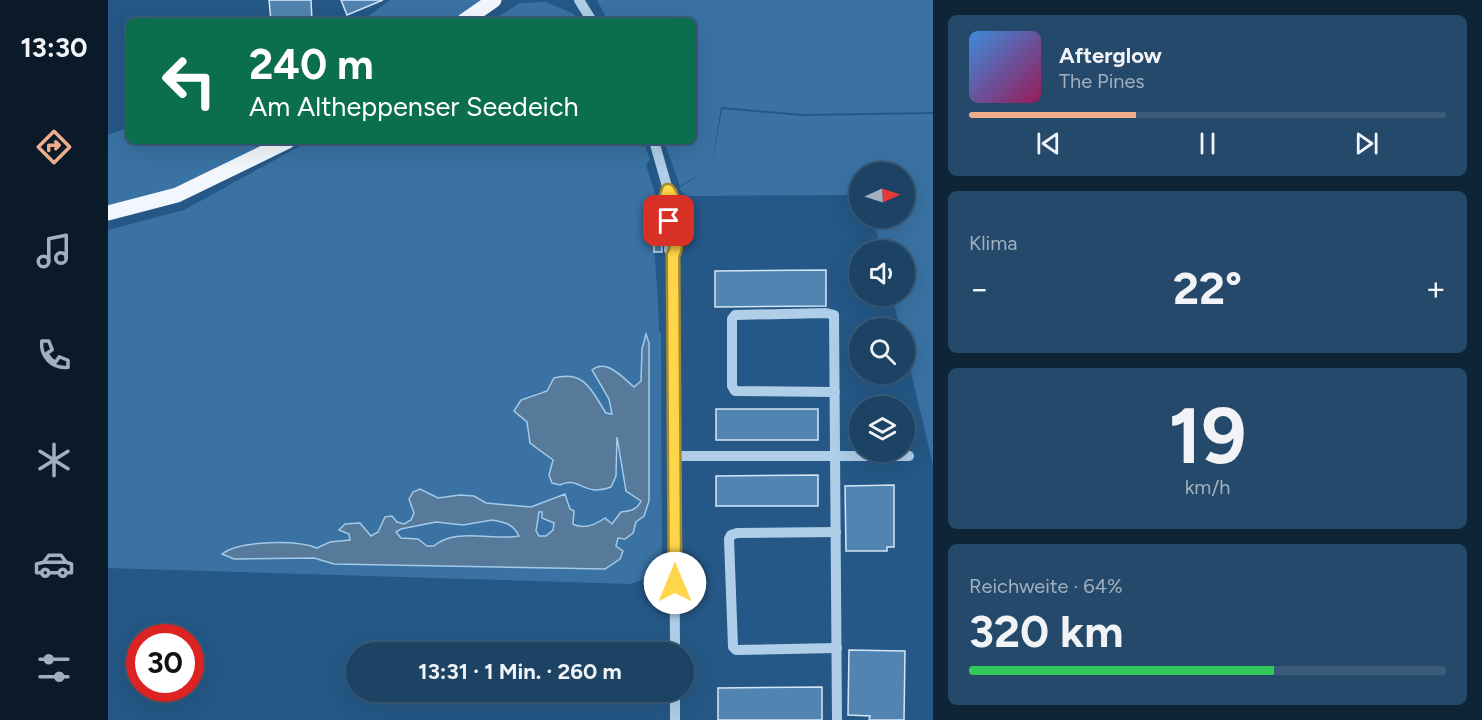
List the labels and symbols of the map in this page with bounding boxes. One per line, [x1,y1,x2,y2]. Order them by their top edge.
north arrow [849,162,915,228]
pin [643,195,694,246]
position arrow [643,551,707,615]
speed limit sign: 30 [126,624,204,702]

